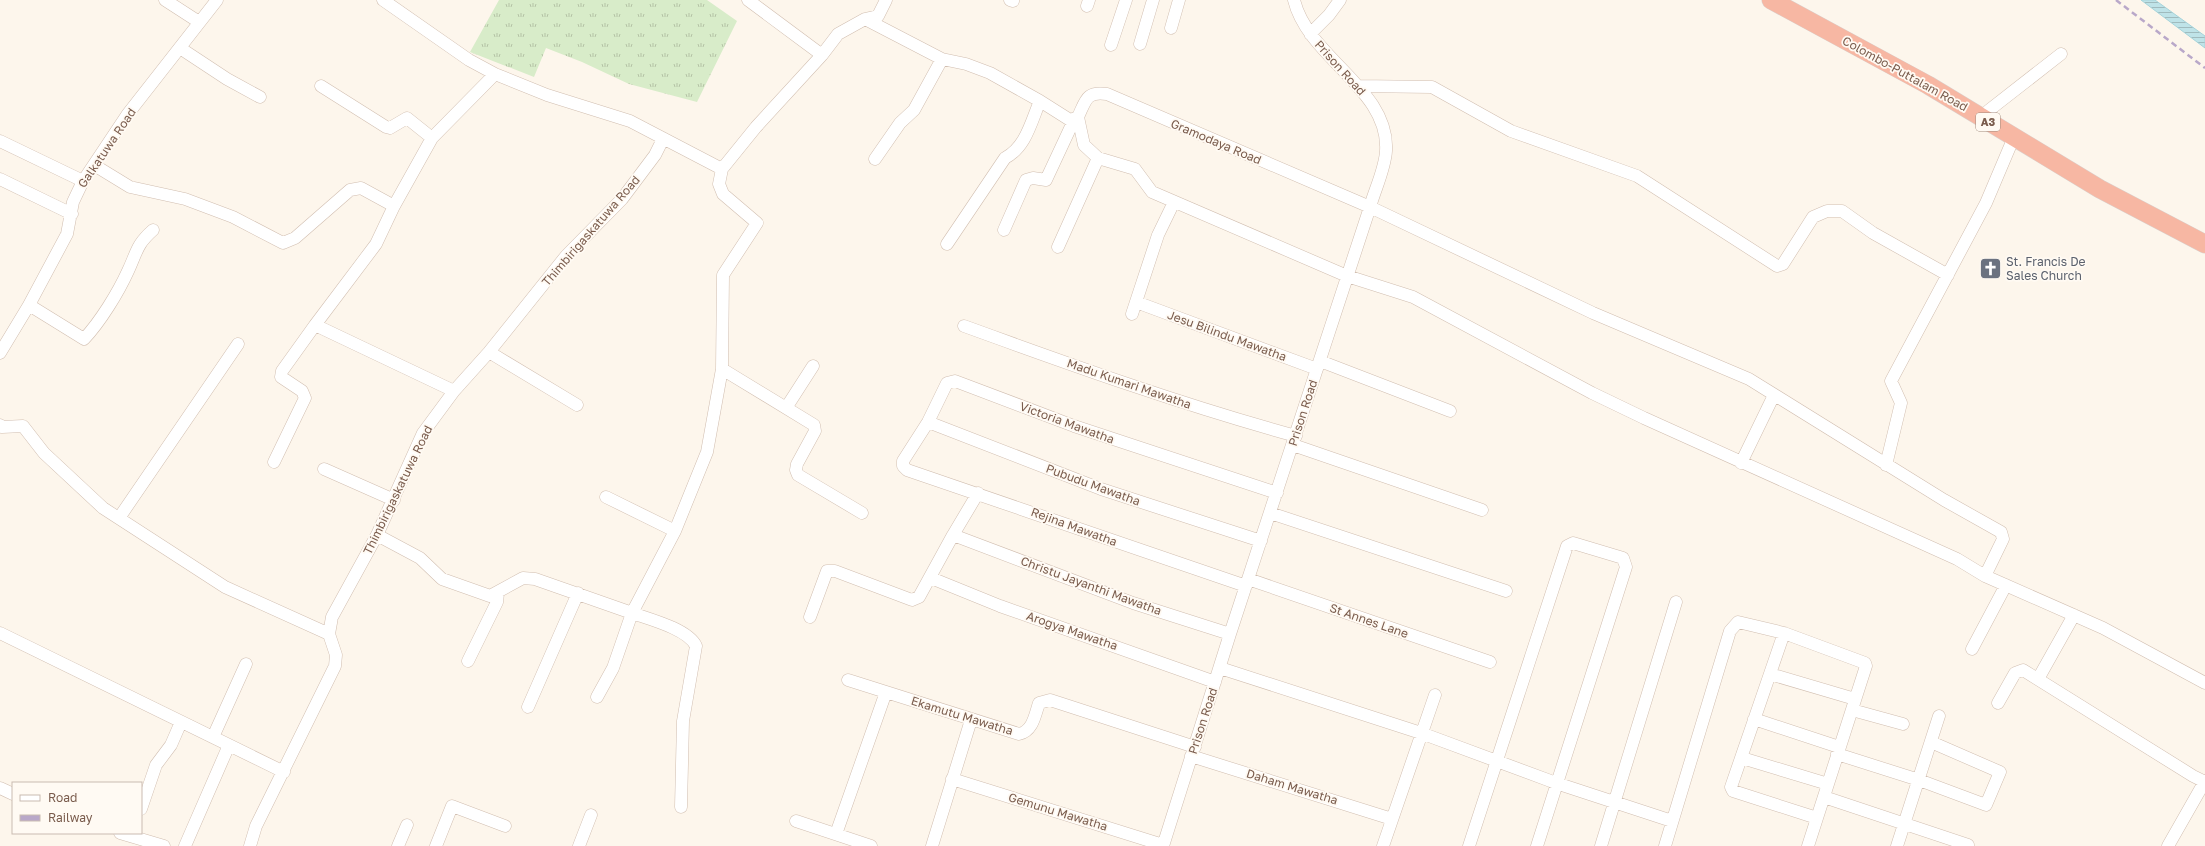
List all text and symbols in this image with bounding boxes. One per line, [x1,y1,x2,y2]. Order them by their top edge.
street label: Colombo-Puttalam Road [1840,33,1971,114]
street label: Prison Road [1312,37,1369,98]
street label: Galkatuwa Road [74,105,139,191]
road number: A3 [1976,113,2000,131]
street label: Gramodaya Road [1169,116,1264,167]
street label: Thimbirigaskatuwa Road [538,172,643,289]
place label: St. Francis De Sales Church [2006,254,2086,283]
church icon: St. Francis De Sales Church [1978,256,2004,282]
street label: Jesu Bilindu Mawatha [1166,307,1289,364]
street label: Madu Kumari Mawatha [1065,355,1193,412]
street label: Prison Road [1285,378,1320,448]
street label: Victoria Mawatha [1018,398,1117,447]
street label: Thimbirigaskatuwa Road [360,423,435,557]
street label: Pubudu Mawatha [1044,460,1142,509]
street label: Rejina Mawatha [1029,504,1119,549]
street label: Christu Jayanthi Mawatha [1019,553,1164,618]
street label: St Annes Lane [1328,600,1411,641]
street label: Arogya Mawatha [1025,608,1120,653]
street label: Prison Road [1185,686,1220,756]
street label: Ekamutu Mawatha [909,693,1015,738]
street label: Daham Mawatha [1245,765,1340,808]
legend [12,782,142,834]
street label: Gemunu Mawatha [1007,789,1110,834]
text: Road [48,790,77,805]
text: Railway [48,810,93,825]

